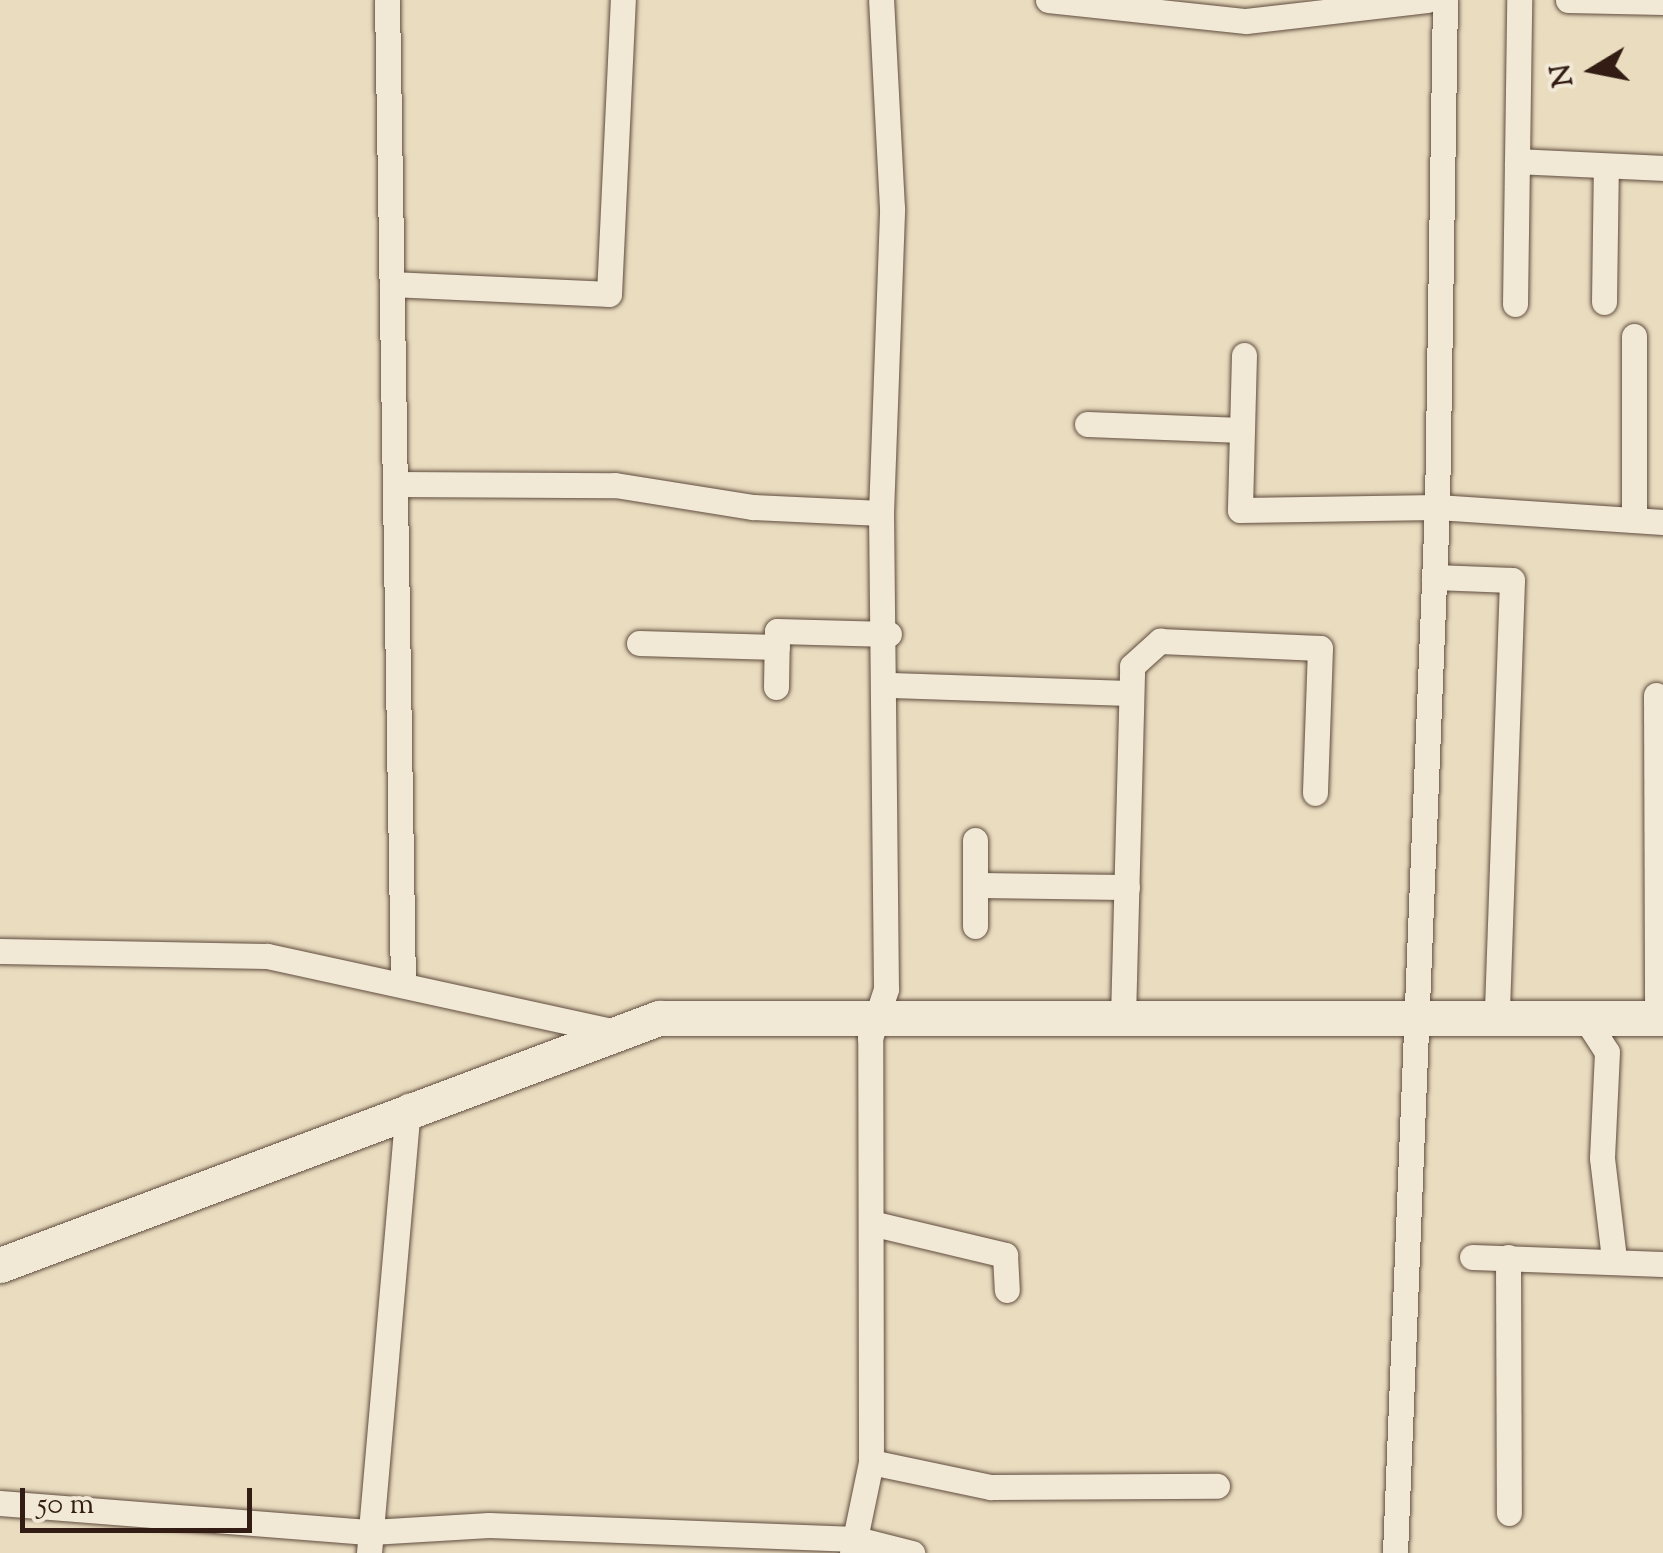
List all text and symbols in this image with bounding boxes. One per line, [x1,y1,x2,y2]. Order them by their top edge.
north arrow [1543,20,1643,120]
text: N [1542,61,1585,90]
scale bar [25,1468,258,1530]
text: 50 m [37,1484,94,1527]

